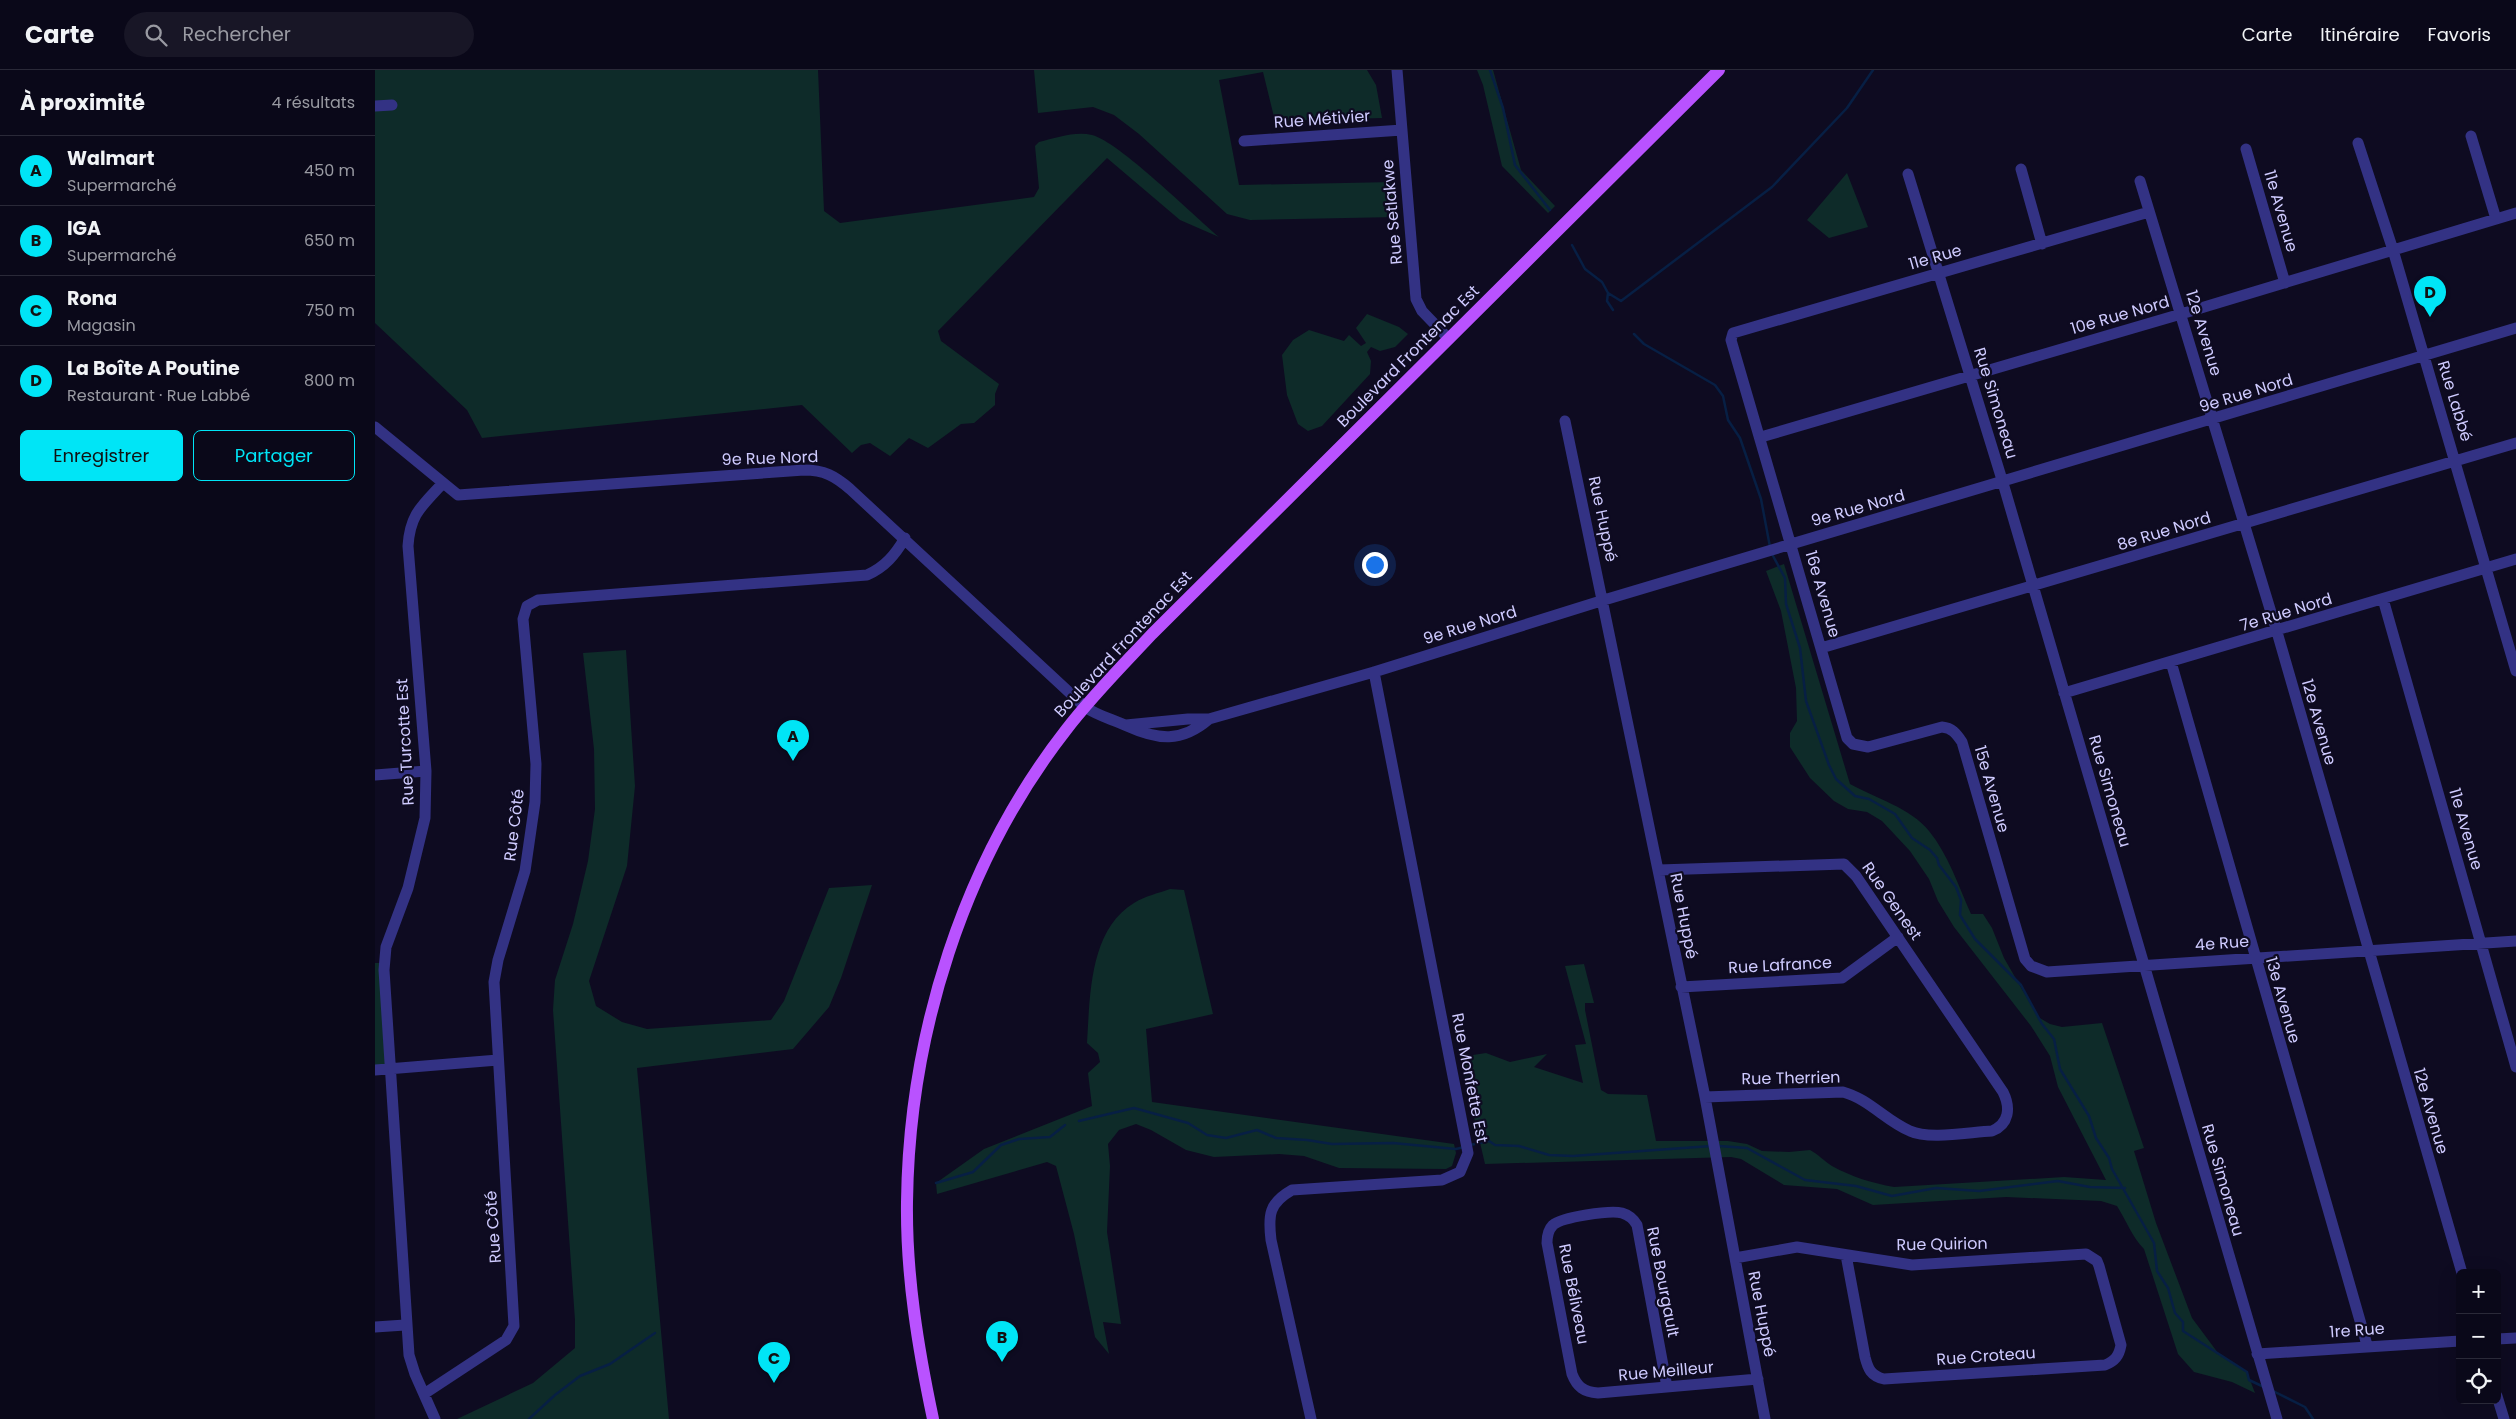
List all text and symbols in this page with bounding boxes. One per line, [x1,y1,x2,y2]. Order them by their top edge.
search box [124,12,474,57]
text: Carte [25,18,94,51]
icon: search [142,21,170,49]
text: Rechercher [182,21,291,48]
text: Carte [2242,22,2292,47]
text: Itinéraire [2320,22,2400,47]
text: Favoris [2428,22,2491,47]
text: À proximité [20,88,145,117]
text: 4 résultats [271,91,355,114]
street label: Rue Métivier [1273,104,1371,134]
text: Walmart [67,145,154,172]
street label: Rue Setlakwe [1376,158,1408,265]
text: A [30,159,42,182]
text: 450 m [304,159,355,182]
street label: 11e Avenue [2258,167,2304,255]
text: Supermarché [67,174,176,197]
text: IGA [67,215,101,242]
text: B [31,229,41,252]
text: 650 m [304,229,355,252]
street label: 11e Rue [1906,238,1964,276]
text: Supermarché [67,244,176,267]
pin: D [2414,276,2446,317]
street label: Boulevard Frontenac Est [1332,280,1484,432]
text: Rona [67,285,117,312]
street label: 12e Avenue [2180,287,2228,379]
street label: 10e Rue Nord [2068,290,2172,340]
text: C [30,299,42,322]
text: 750 m [305,299,355,322]
text: Magasin [67,314,136,337]
street label: Rue Simoneau [1968,344,2024,462]
text: La Boîte A Poutine [67,355,240,382]
street label: Rue Labbé [2432,358,2478,444]
street label: 9e Rue Nord [2196,368,2296,418]
text: D [30,369,42,392]
text: 800 m [304,369,355,392]
text: Restaurant · Rue Labbé [67,384,250,407]
button: Enregistrer [20,430,183,481]
button: Partager [193,430,355,481]
street label: 9e Rue Nord [721,445,819,471]
street label: Rue Huppé [1583,474,1623,564]
street label: 9e Rue Nord [1808,484,1908,532]
street label: 8e Rue Nord [2114,506,2214,556]
street label: 16e Avenue [1800,548,1846,640]
your location [1362,552,1388,578]
street label: Boulevard Frontenac Est [1049,566,1197,722]
street label: 7e Rue Nord [2237,587,2335,637]
street label: 9e Rue Nord [1420,600,1520,650]
street label: 12e Avenue [2296,676,2342,768]
street label: Rue Turcotte Est [390,678,420,806]
pin: A [777,720,809,761]
street label: Rue Simoneau [2083,732,2137,850]
street label: 15e Avenue [1969,743,2015,835]
street label: 11e Avenue [2443,785,2489,873]
street label: Rue Côté [498,788,530,862]
street label: Rue Genest [1857,857,1928,945]
street label: Rue Huppé [1664,871,1704,961]
street label: 4e Rue [2194,930,2250,956]
street label: Rue Lafrance [1728,951,1833,979]
street label: 13e Avenue [2260,954,2306,1046]
street label: Rue Monfette Est [1446,1011,1494,1145]
street label: 12e Avenue [2408,1065,2454,1157]
street label: Rue Therrien [1741,1066,1841,1090]
street label: Rue Simoneau [2196,1121,2250,1239]
street label: Rue Côté [479,1190,507,1264]
street label: Rue Bourgault [1641,1225,1685,1339]
street label: Rue Quirion [1896,1232,1988,1256]
street label: Rue Béliveau [1553,1242,1595,1346]
street label: Rue Huppé [1742,1269,1782,1359]
map controls [2456,1269,2501,1404]
button: + [2456,1269,2501,1314]
button: − [2456,1314,2501,1359]
street label: 1re Rue [2329,1317,2385,1343]
pin: B [986,1321,1018,1362]
street label: Rue Croteau [1936,1341,2036,1371]
pin: C [758,1342,790,1383]
street label: Rue Meilleur [1617,1355,1715,1387]
button: locate [2456,1359,2501,1404]

